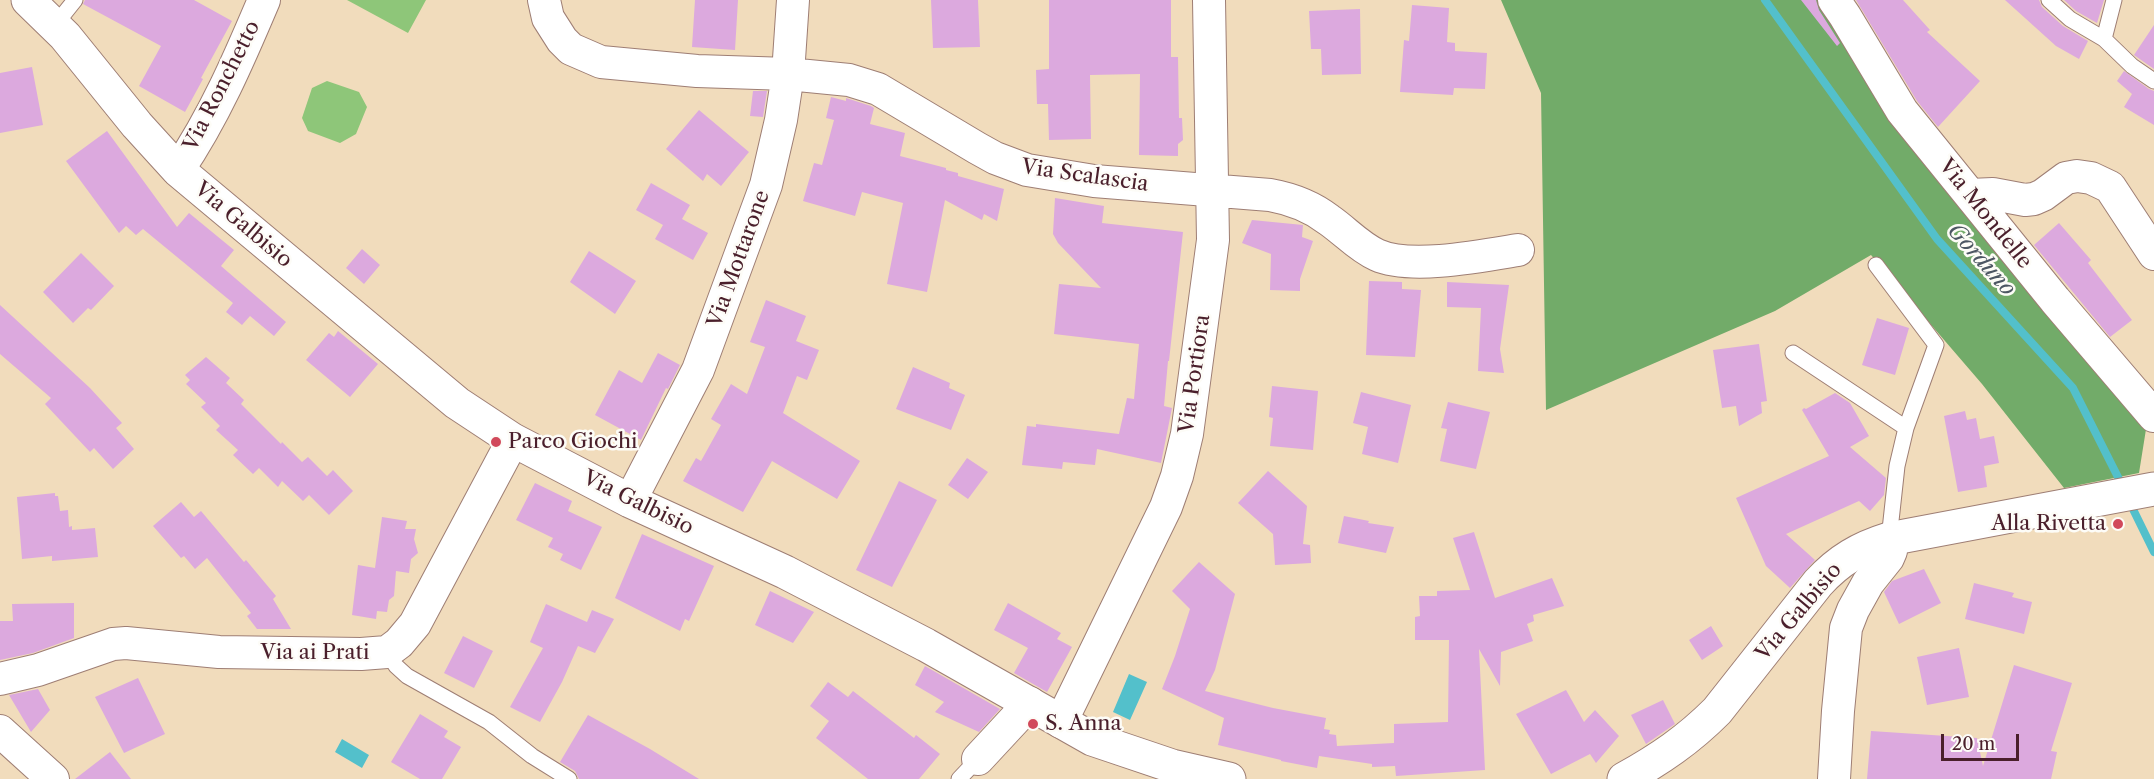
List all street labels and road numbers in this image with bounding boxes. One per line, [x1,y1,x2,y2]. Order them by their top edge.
street label: Via Ronchetto [178,17,266,155]
street label: Via Mondelle [1933,154,2037,274]
street label: Via Scalascia [1020,155,1150,197]
street label: Via Galbisio [189,177,297,273]
street label: Via Mottarone [703,187,775,331]
street label: Via Portiora [1174,313,1216,435]
street label: Via Galbisio [579,465,697,541]
street label: Via Galbisio [1751,558,1847,666]
street label: Via ai Prati [261,640,369,666]

